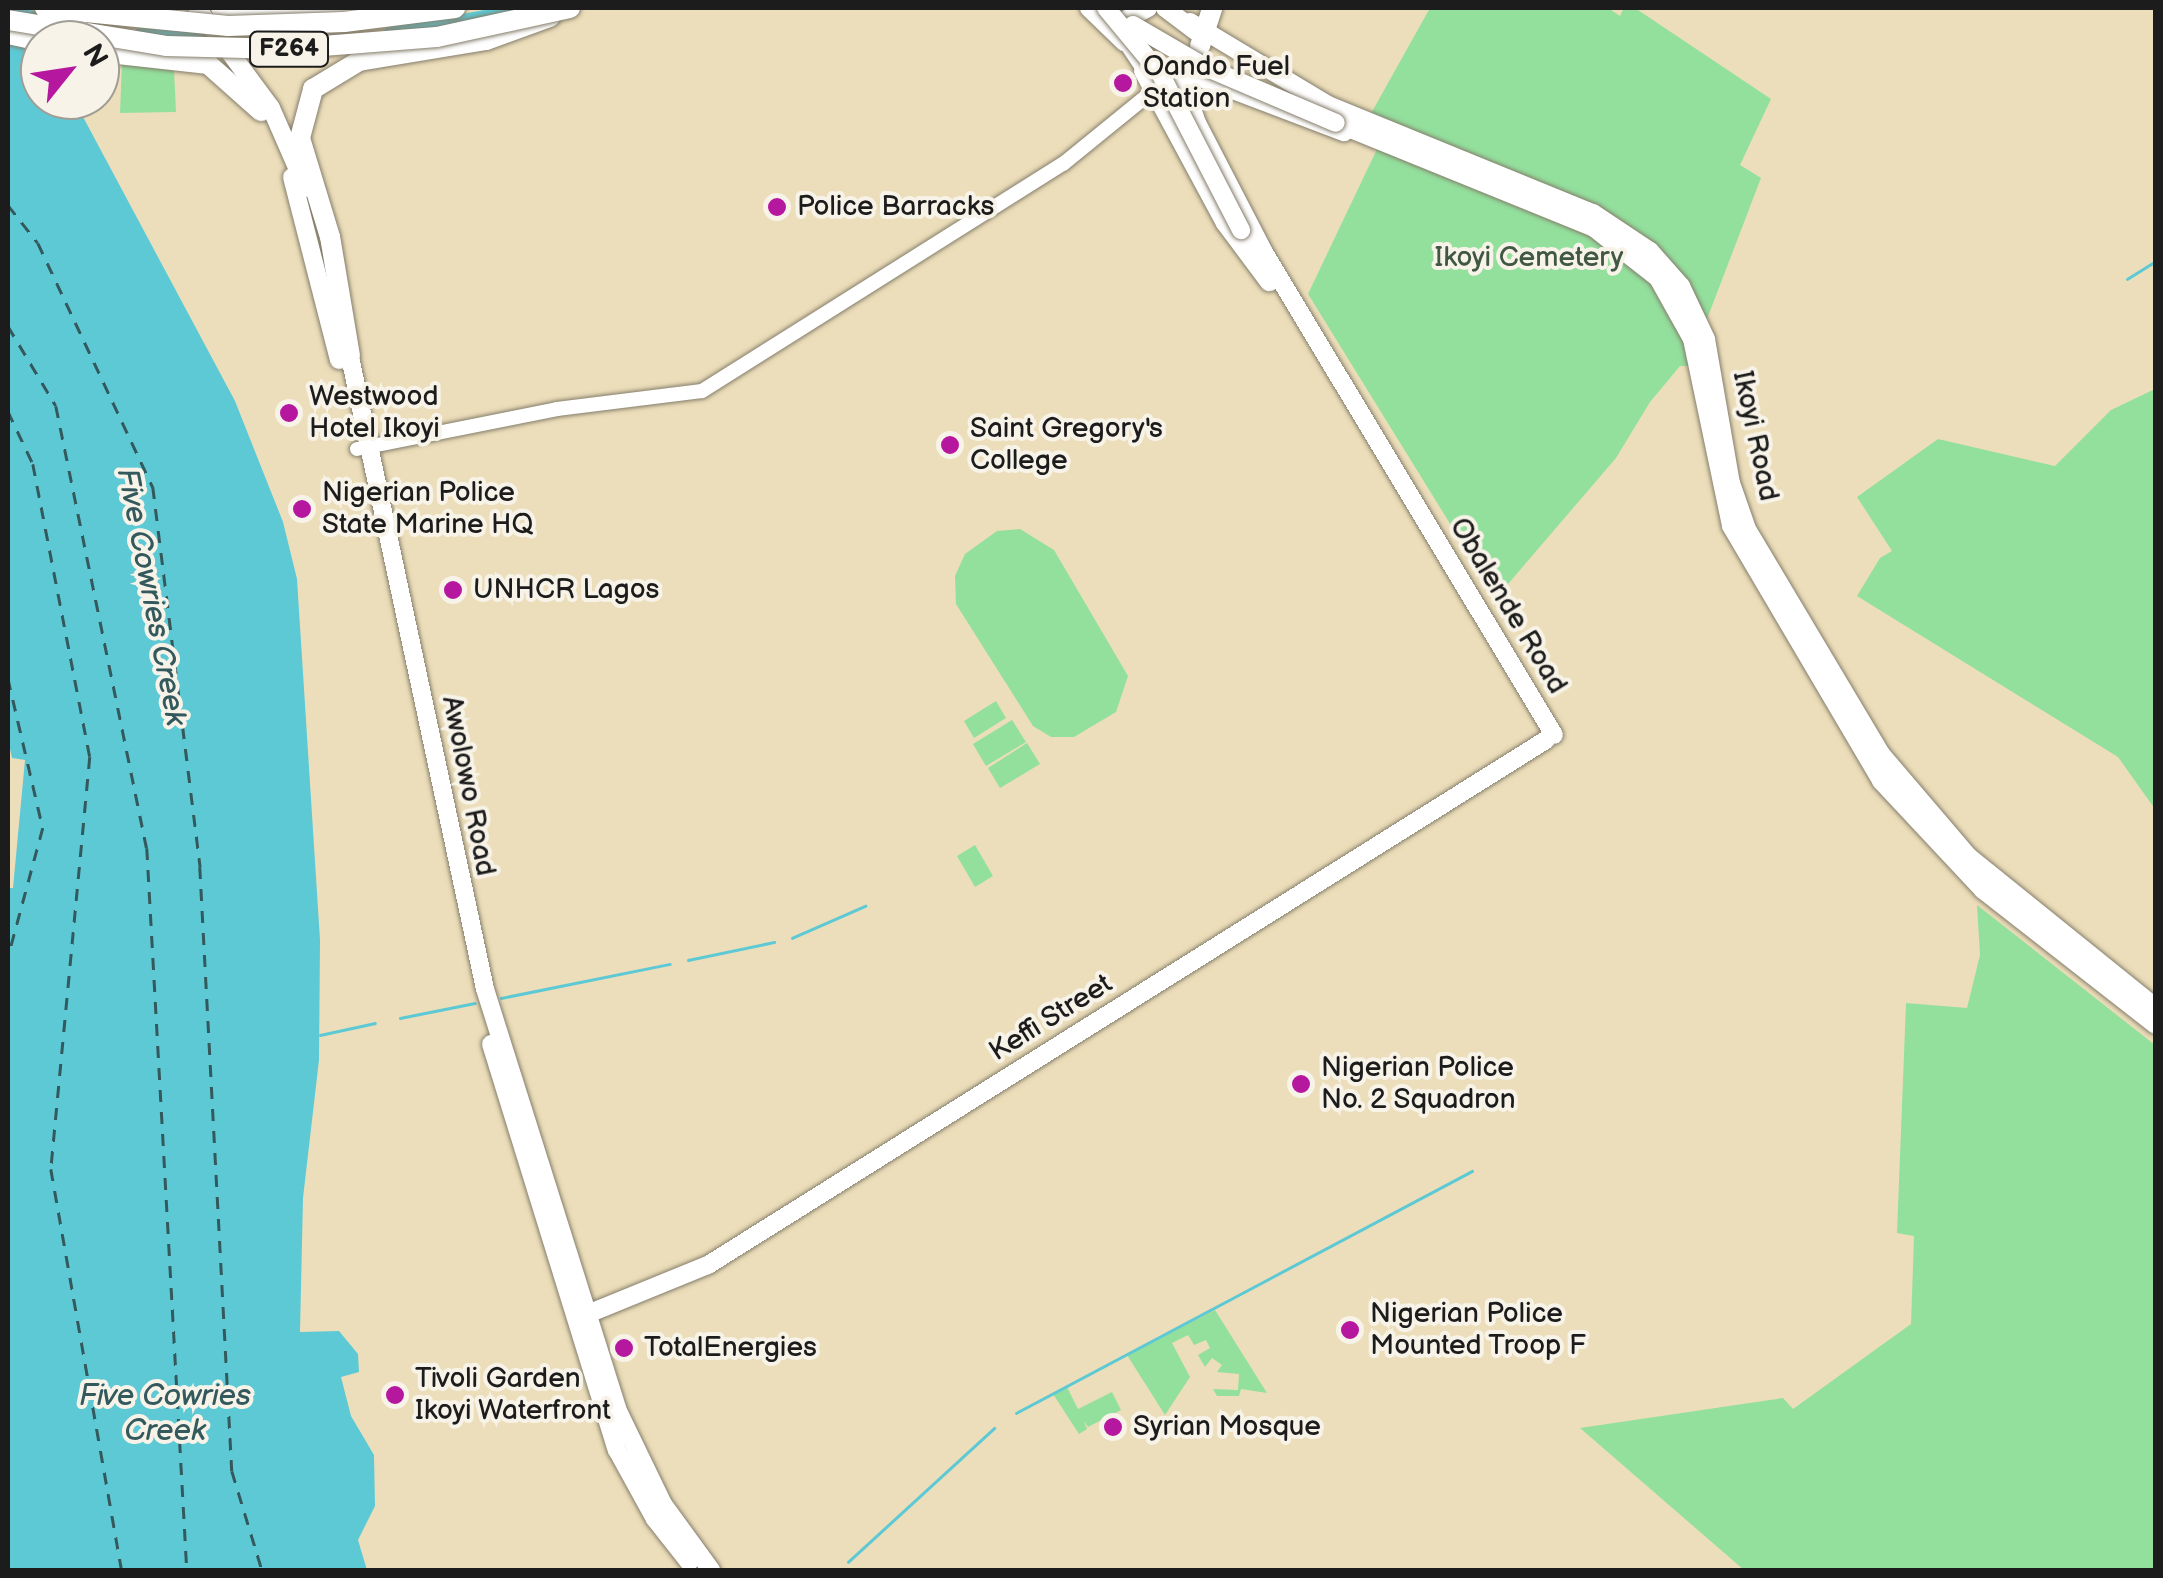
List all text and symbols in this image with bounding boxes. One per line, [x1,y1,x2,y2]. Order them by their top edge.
north arrow [20,20,120,120]
road number: F264 [249,29,329,69]
text: N [75,38,114,73]
place label: Oando Fuel Station [1143,50,1290,116]
marker: Oando Fuel Station [1112,72,1134,94]
place label: Police Barracks [797,190,994,224]
marker: Police Barracks [766,196,788,218]
park label: Ikoyi Cemetery [1434,241,1624,275]
street label: Ikoyi Road [1725,368,1785,504]
place label: Westwood Hotel Ikoyi [309,380,440,446]
marker: Westwood Hotel Ikoyi [278,402,300,424]
place label: Saint Gregory's College [970,412,1163,478]
marker: Saint Gregory's College [939,434,961,456]
water label: Five Cowries Creek [108,465,194,729]
place label: Nigerian Police State Marine HQ [322,476,533,542]
marker: Nigerian Police State Marine HQ [291,498,313,520]
street label: Obalende Road [1442,512,1574,700]
place label: UNHCR Lagos [473,573,659,607]
marker: UNHCR Lagos [442,579,464,601]
street label: Awolowo Road [434,693,502,879]
street label: Keffi Street [983,967,1119,1069]
place label: Nigerian Police No. 2 Squadron [1321,1051,1516,1117]
marker: Nigerian Police No. 2 Squadron [1290,1073,1312,1095]
place label: Nigerian Police Mounted Troop F [1370,1297,1586,1363]
marker: Nigerian Police Mounted Troop F [1339,1319,1361,1341]
place label: TotalEnergies [644,1331,817,1365]
marker: TotalEnergies [613,1337,635,1359]
place label: Tivoli Garden Ikoyi Waterfront [415,1362,612,1428]
water label: Five Cowries Creek [79,1378,251,1448]
marker: Tivoli Garden Ikoyi Waterfront [384,1384,406,1406]
place label: Syrian Mosque [1133,1410,1321,1444]
marker: Syrian Mosque [1102,1416,1124,1438]

